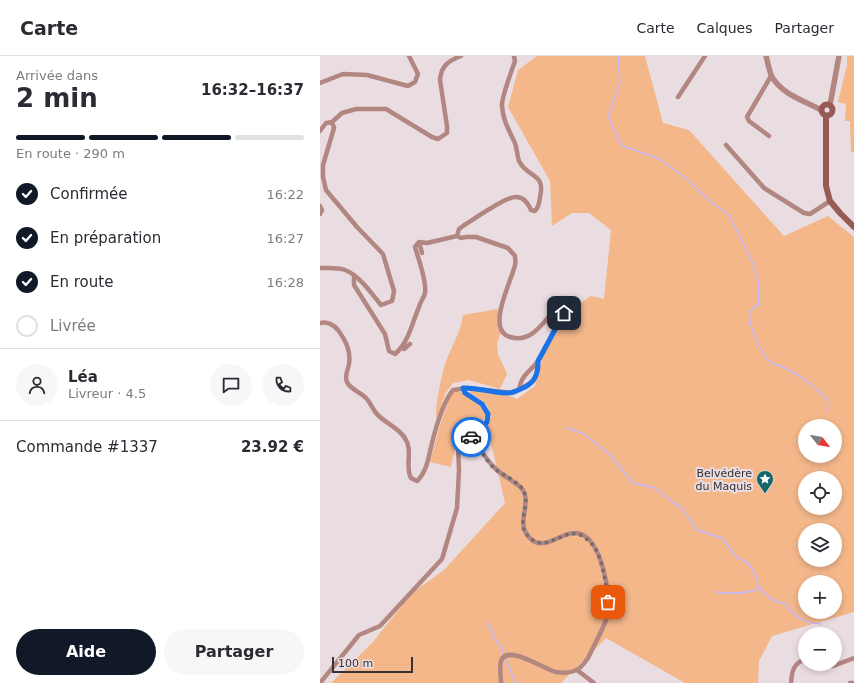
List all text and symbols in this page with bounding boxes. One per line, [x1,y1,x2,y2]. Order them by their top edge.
text: Carte [20,17,78,39]
text: Carte [636,20,675,36]
text: Calques [697,20,753,36]
text: Partager [775,20,834,36]
text: Arrivée dans [16,68,98,83]
text: 16:32–16:37 [201,81,304,99]
text: 2 min [16,83,98,113]
text: En route · 290 m [16,146,125,161]
icon: check [16,183,38,205]
text: Confirmée [50,185,128,203]
text: 16:22 [267,187,304,202]
icon: check [16,227,38,249]
text: En préparation [50,229,161,247]
text: 16:27 [267,231,304,246]
icon: check [16,271,38,293]
text: En route [50,273,113,291]
text: 16:28 [267,275,304,290]
pin [547,296,581,330]
icon: home [553,302,575,324]
text: Livrée [50,317,96,335]
button: person [16,364,58,406]
button: chat [210,364,252,406]
button: phone [262,364,304,406]
text: Léa [68,368,98,386]
text: Livreur · 4.5 [68,386,146,401]
courier [451,417,491,457]
north arrow [798,419,842,463]
map controls [798,419,842,671]
icon: car [460,426,482,448]
text: Commande #1337 [16,438,158,456]
text: 23.92 € [241,438,304,456]
place label: Belvédère du Maquis [696,467,752,493]
place icon: Belvédère du Maquis [755,469,775,494]
button: locate [798,471,842,515]
button: layers [798,523,842,567]
button: + [798,575,842,619]
pin [591,585,625,619]
icon: bag [597,591,619,613]
button: − [798,627,842,671]
button: Aide [16,629,156,675]
button: Partager [164,629,304,675]
scale bar [332,655,413,674]
text: 100 m [338,657,373,670]

